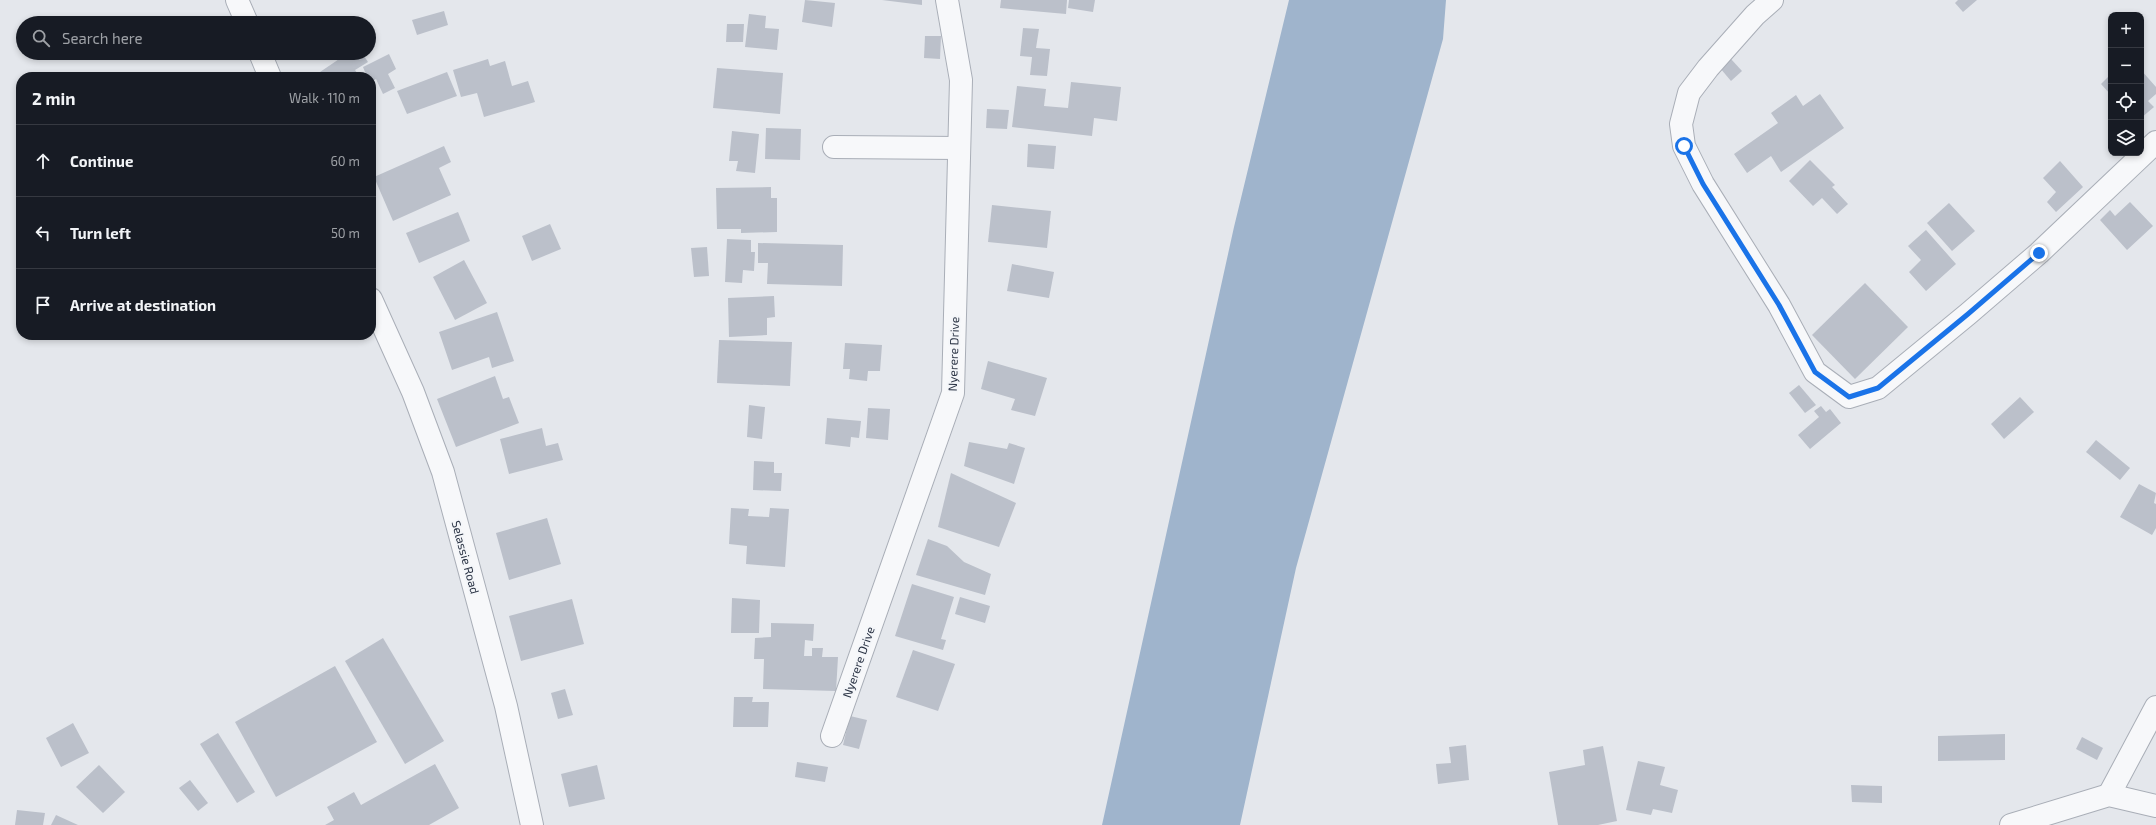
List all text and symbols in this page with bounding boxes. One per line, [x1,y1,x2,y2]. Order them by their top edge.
map controls [2108,12,2144,156]
button: + [2108,12,2144,48]
search box [16,16,376,60]
icon: search [30,27,52,49]
text: Search here [62,29,143,47]
button: − [2108,48,2144,84]
button: locate [2108,84,2144,120]
text: 2 min [32,88,75,108]
text: Walk · 110 m [289,90,360,106]
button: layers [2108,120,2144,156]
route start [1675,137,1693,155]
icon: ahead [32,150,54,172]
text: Continue [70,152,133,170]
text: 60 m [330,153,360,169]
icon: left [32,222,54,244]
text: Turn left [70,224,131,242]
text: 50 m [331,225,360,241]
route end [2030,244,2048,262]
icon: arrive [32,294,54,316]
text: Arrive at destination [70,296,216,314]
street label: Nyerere Drive [945,317,961,391]
street label: Selassie Road [449,519,483,595]
street label: Nyerere Drive [839,624,877,700]

